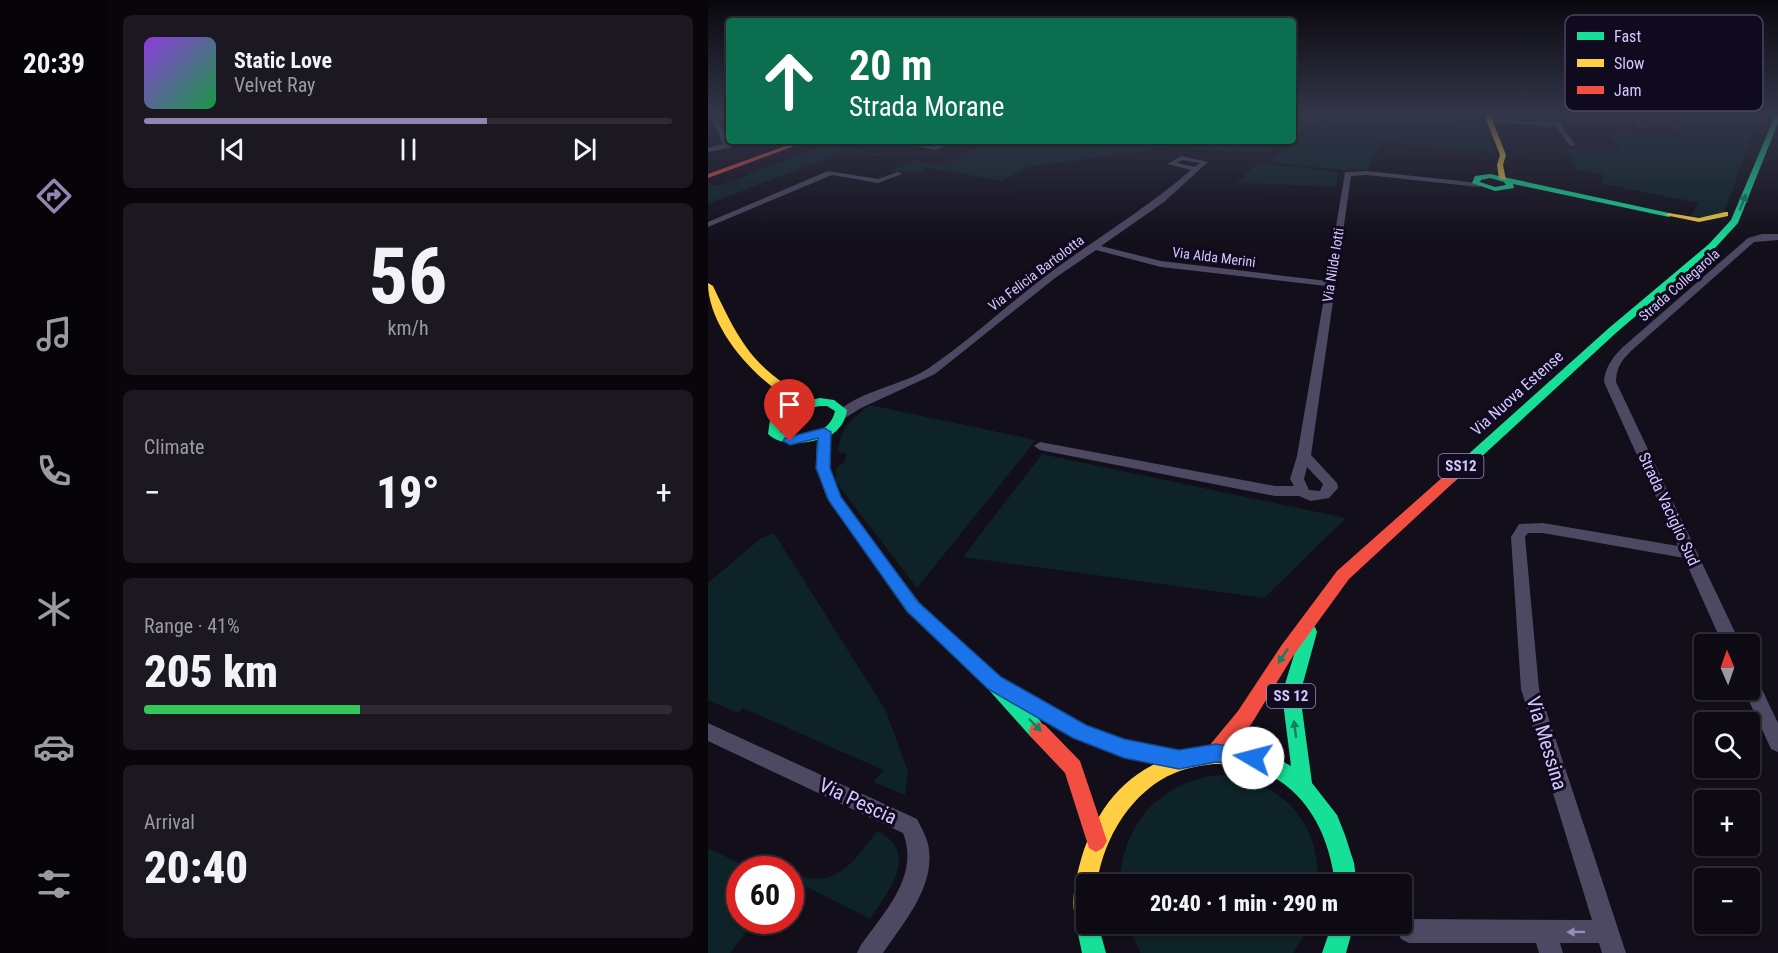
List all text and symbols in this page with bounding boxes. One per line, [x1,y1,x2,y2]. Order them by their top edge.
legend [1565,15,1763,111]
text: Fast [1614,27,1641,46]
text: 20 m [849,41,932,90]
icon: ahead [750,42,828,120]
text: 20:39 [23,48,85,80]
text: Static Love [234,48,332,73]
text: Slow [1614,54,1644,73]
text: Velvet Ray [234,73,315,97]
text: Jam [1614,81,1641,100]
text: Strada Morane [849,91,1004,123]
icon: previous [216,133,249,166]
icon: pause [392,133,425,166]
icon: next [568,133,601,166]
icon: directions [33,175,75,217]
one-way arrow [1739,193,1748,211]
street label: Via Nilde Iotti [1319,227,1347,303]
text: 56 [369,231,447,322]
street label: Via Felicia Bartolotta [985,232,1087,314]
street label: Via Alda Merini [1171,244,1257,270]
street label: Strada Collegarola [1635,246,1723,324]
icon: music [33,313,75,355]
text: km/h [387,316,429,340]
street label: Via Nuova Estense [1467,347,1567,439]
pin [764,379,815,441]
icon: arrive [773,388,806,421]
text: Climate [144,435,204,459]
street label: Strada Vaciglio Sud [1634,449,1704,569]
icon: phone [33,450,75,492]
road number: SS12 [1438,454,1484,478]
text: 19° [376,466,440,519]
text: − [144,473,161,512]
text: + [656,473,672,512]
icon: climate [33,588,75,630]
text: Range · 41% [144,614,240,638]
north arrow [1694,634,1760,700]
map controls [1694,634,1760,934]
text: 205 km [144,645,278,698]
one-way arrow [1277,648,1289,664]
road number: SS 12 [1267,684,1315,708]
street label: Via Messina [1521,693,1573,793]
button: search [1694,712,1760,778]
one-way arrow [1028,717,1042,732]
one-way arrow [1291,719,1300,738]
icon: car [33,726,75,768]
position arrow [1221,726,1285,790]
street label: Via Pescia [815,773,901,829]
button: + [1694,790,1760,856]
text: Arrival [144,810,195,834]
text: 20:40 [144,841,248,894]
speed limit sign: 60 [726,856,804,934]
icon: filters [33,863,75,905]
button: − [1694,868,1760,934]
text: 20:40 · 1 min · 290 m [1150,891,1338,916]
one-way arrow [1567,927,1586,937]

